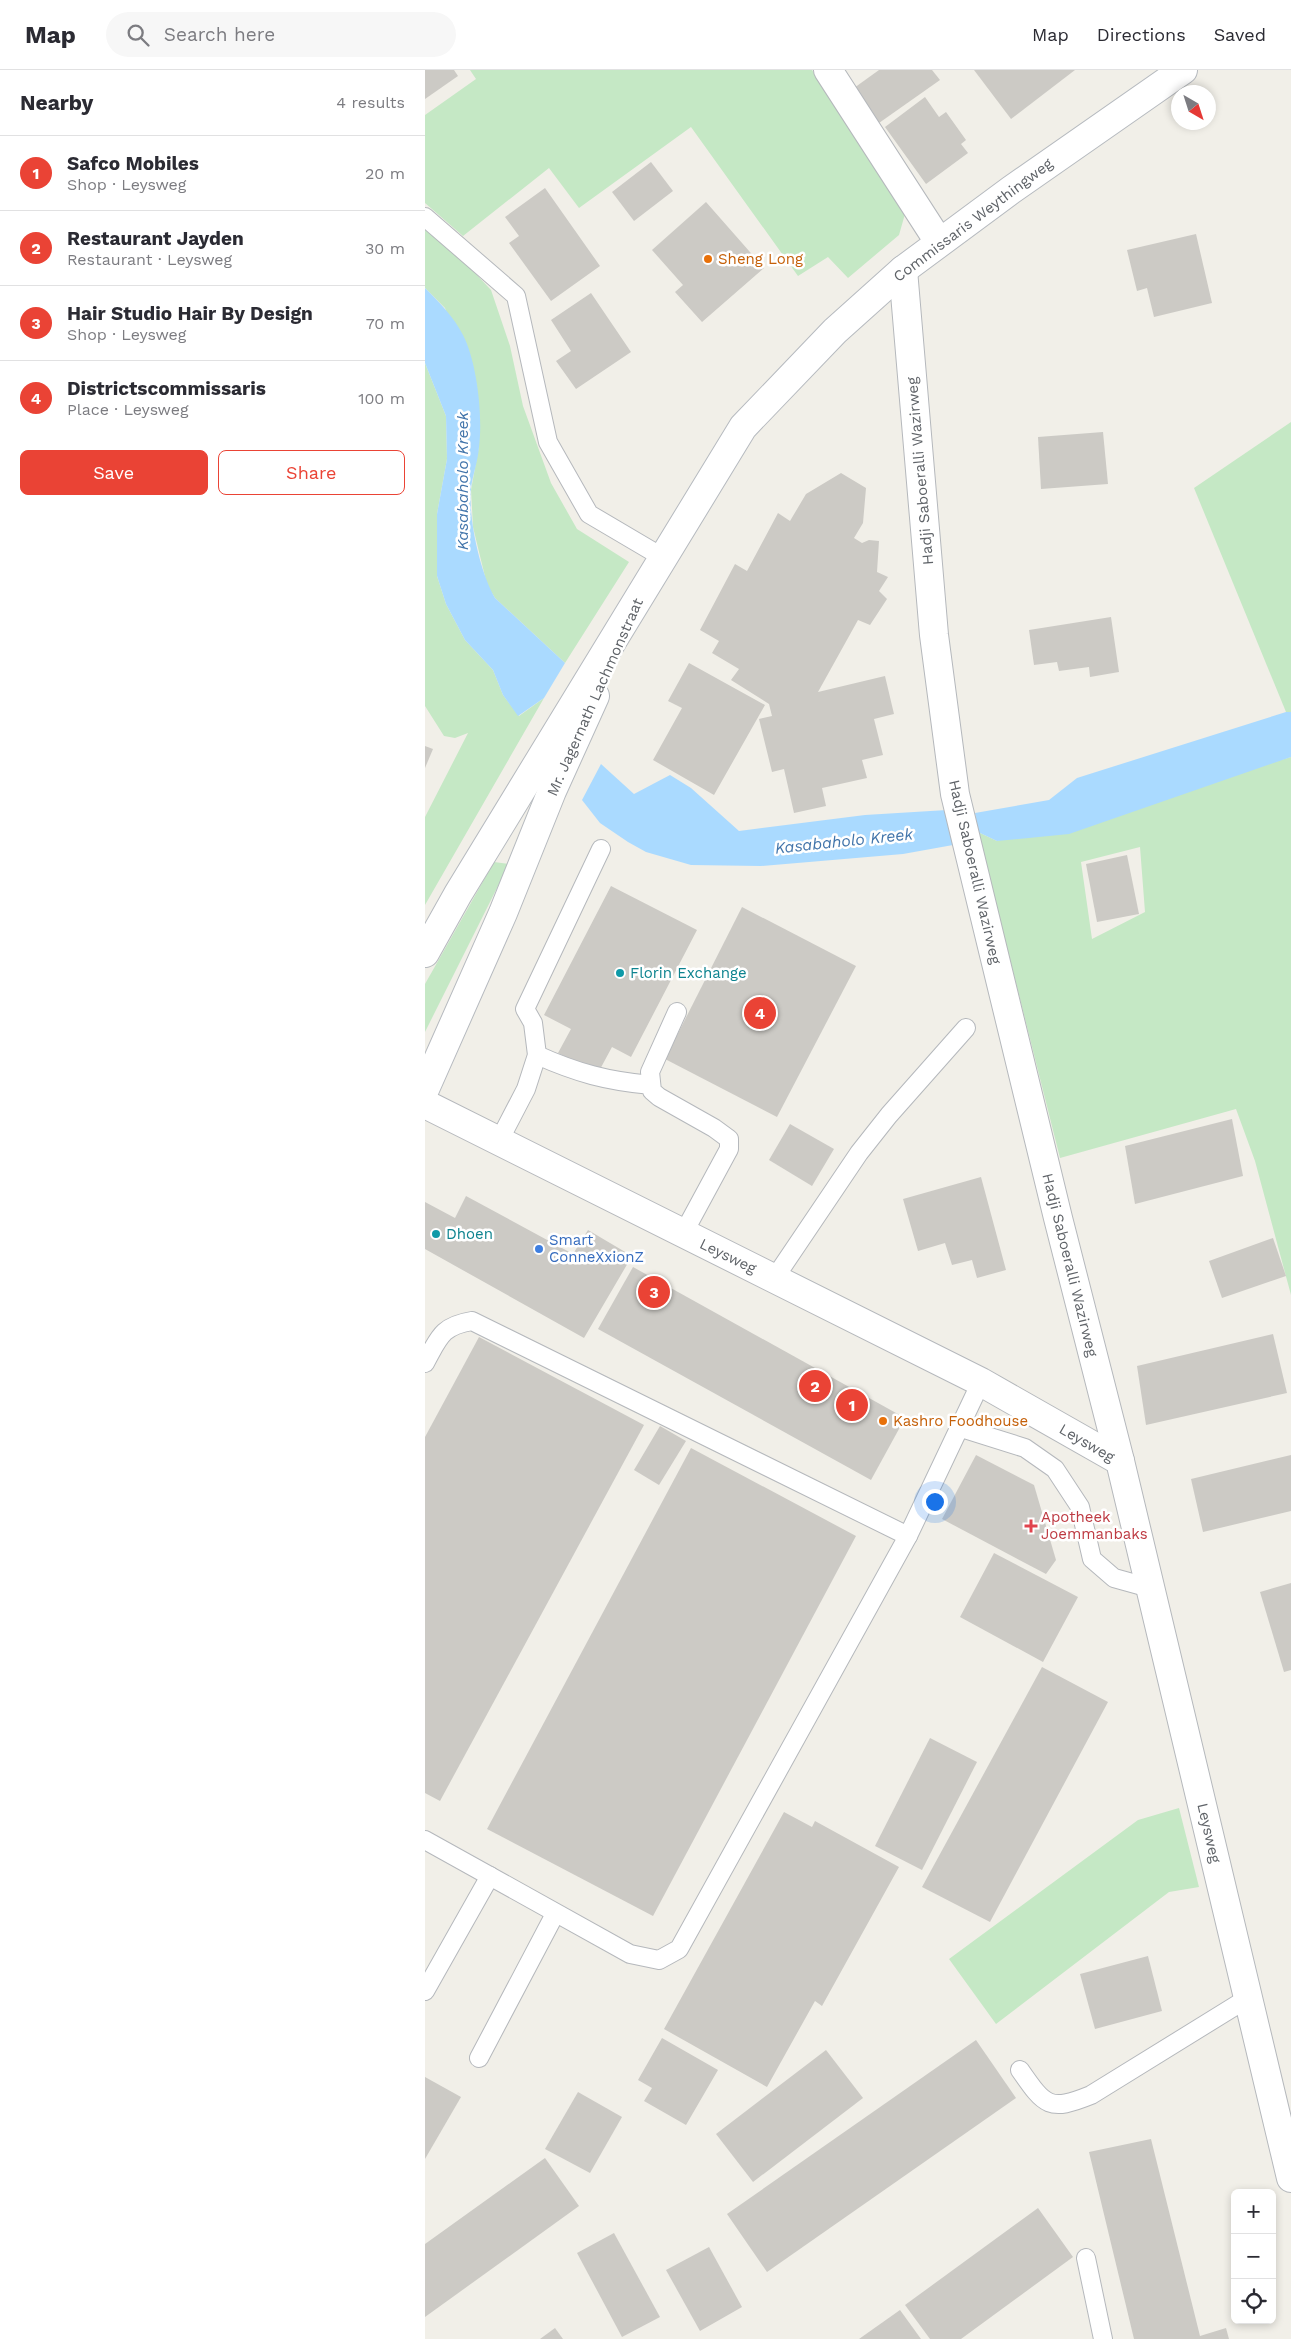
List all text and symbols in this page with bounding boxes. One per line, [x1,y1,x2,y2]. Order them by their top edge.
search box [106,12,456,57]
text: Map [25,21,76,49]
icon: search [124,21,152,49]
text: Search here [164,23,275,46]
text: Map [1032,24,1069,45]
text: Directions [1097,24,1186,45]
text: Saved [1214,24,1266,45]
north arrow [1171,85,1216,130]
text: Nearby [20,90,93,115]
text: 4 results [336,93,405,112]
text: Safco Mobiles [67,152,199,175]
street label: Commissaris Weythingweg [890,154,1056,286]
text: 1 [33,164,39,183]
text: 20 m [365,164,405,183]
text: Shop · Leysweg [67,175,186,194]
text: Restaurant Jayden [67,227,244,250]
text: 2 [31,239,41,258]
text: 30 m [365,239,405,258]
text: Restaurant · Leysweg [67,250,232,269]
place label: Sheng Long [718,250,803,268]
marker: Sheng Long [702,253,714,265]
text: Hair Studio Hair By Design [67,302,313,325]
text: 3 [31,314,41,333]
text: 70 m [366,314,405,333]
text: Shop · Leysweg [67,325,186,344]
street label: Hadji Saboeralli Wazirweg [903,376,937,566]
text: Districtscommissaris [67,377,266,400]
text: 4 [31,389,41,408]
text: 100 m [358,389,405,408]
text: Place · Leysweg [67,400,188,419]
water label: Kasabaholo Kreek [453,410,472,550]
button: Save [20,450,208,495]
button: Share [218,450,405,495]
street label: Mr. Jagernath Lachmonstraat [543,595,647,799]
street label: Hadji Saboeralli Wazirweg [945,778,1005,966]
water label: Kasabaholo Kreek [774,824,915,858]
place label: Florin Exchange [630,964,747,982]
marker: Florin Exchange [614,967,626,979]
pin: 4 [744,994,776,1032]
street label: Hadji Saboeralli Wazirweg [1038,1171,1102,1359]
place label: Dhoen [446,1225,493,1243]
marker: Dhoen [430,1228,442,1240]
place label: Smart ConneXxionZ [549,1231,644,1266]
street label: Leysweg [697,1235,759,1277]
marker: Smart ConneXxionZ [533,1243,545,1255]
pin: 3 [638,1273,670,1311]
pin: 2 [799,1367,831,1405]
pin: 1 [836,1386,868,1424]
place label: Kashro Foodhouse [893,1412,1028,1430]
marker: Kashro Foodhouse [877,1415,889,1427]
street label: Leysweg [1056,1420,1118,1466]
your location [922,1489,948,1515]
place label: Apotheek Joemmanbaks [1041,1508,1148,1543]
marker: Apotheek Joemmanbaks [1025,1520,1037,1532]
street label: Leysweg [1193,1801,1225,1865]
map controls [1231,2189,1276,2324]
button: + [1231,2189,1276,2234]
button: − [1231,2234,1276,2279]
button: locate [1231,2279,1276,2324]

